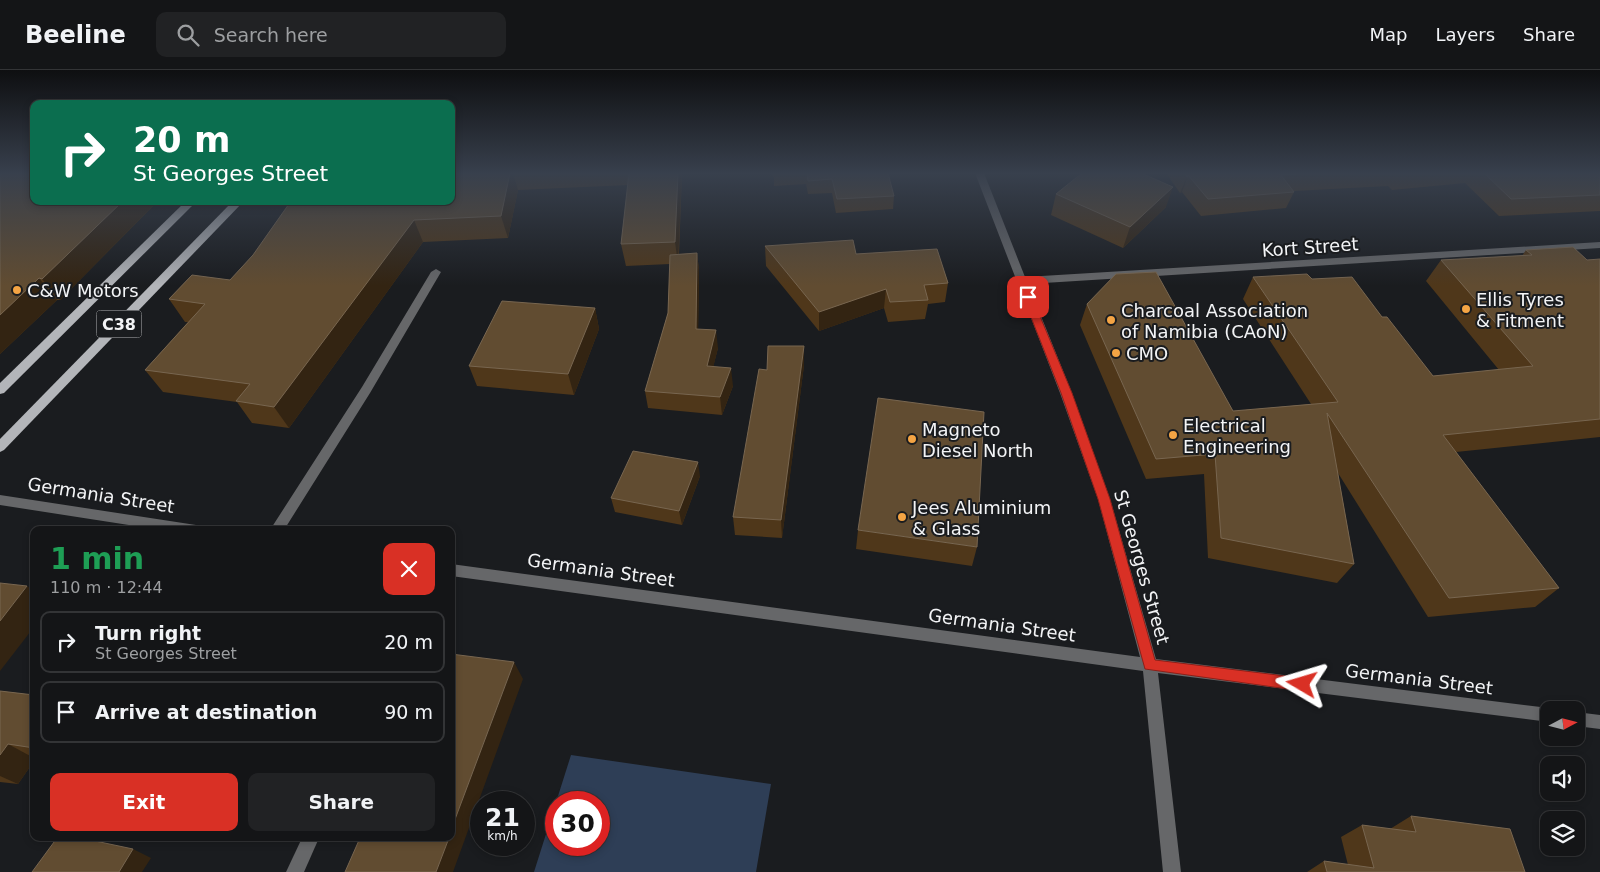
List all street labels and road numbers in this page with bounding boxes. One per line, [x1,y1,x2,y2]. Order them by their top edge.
street label: Kort Street [1261,233,1359,261]
road number: C38 [96,310,142,338]
street label: Germania Street [26,473,176,517]
street label: St Georges Street [1110,487,1174,647]
street label: Germania Street [526,549,676,591]
street label: Germania Street [927,604,1077,646]
street label: Germania Street [1344,660,1494,698]

